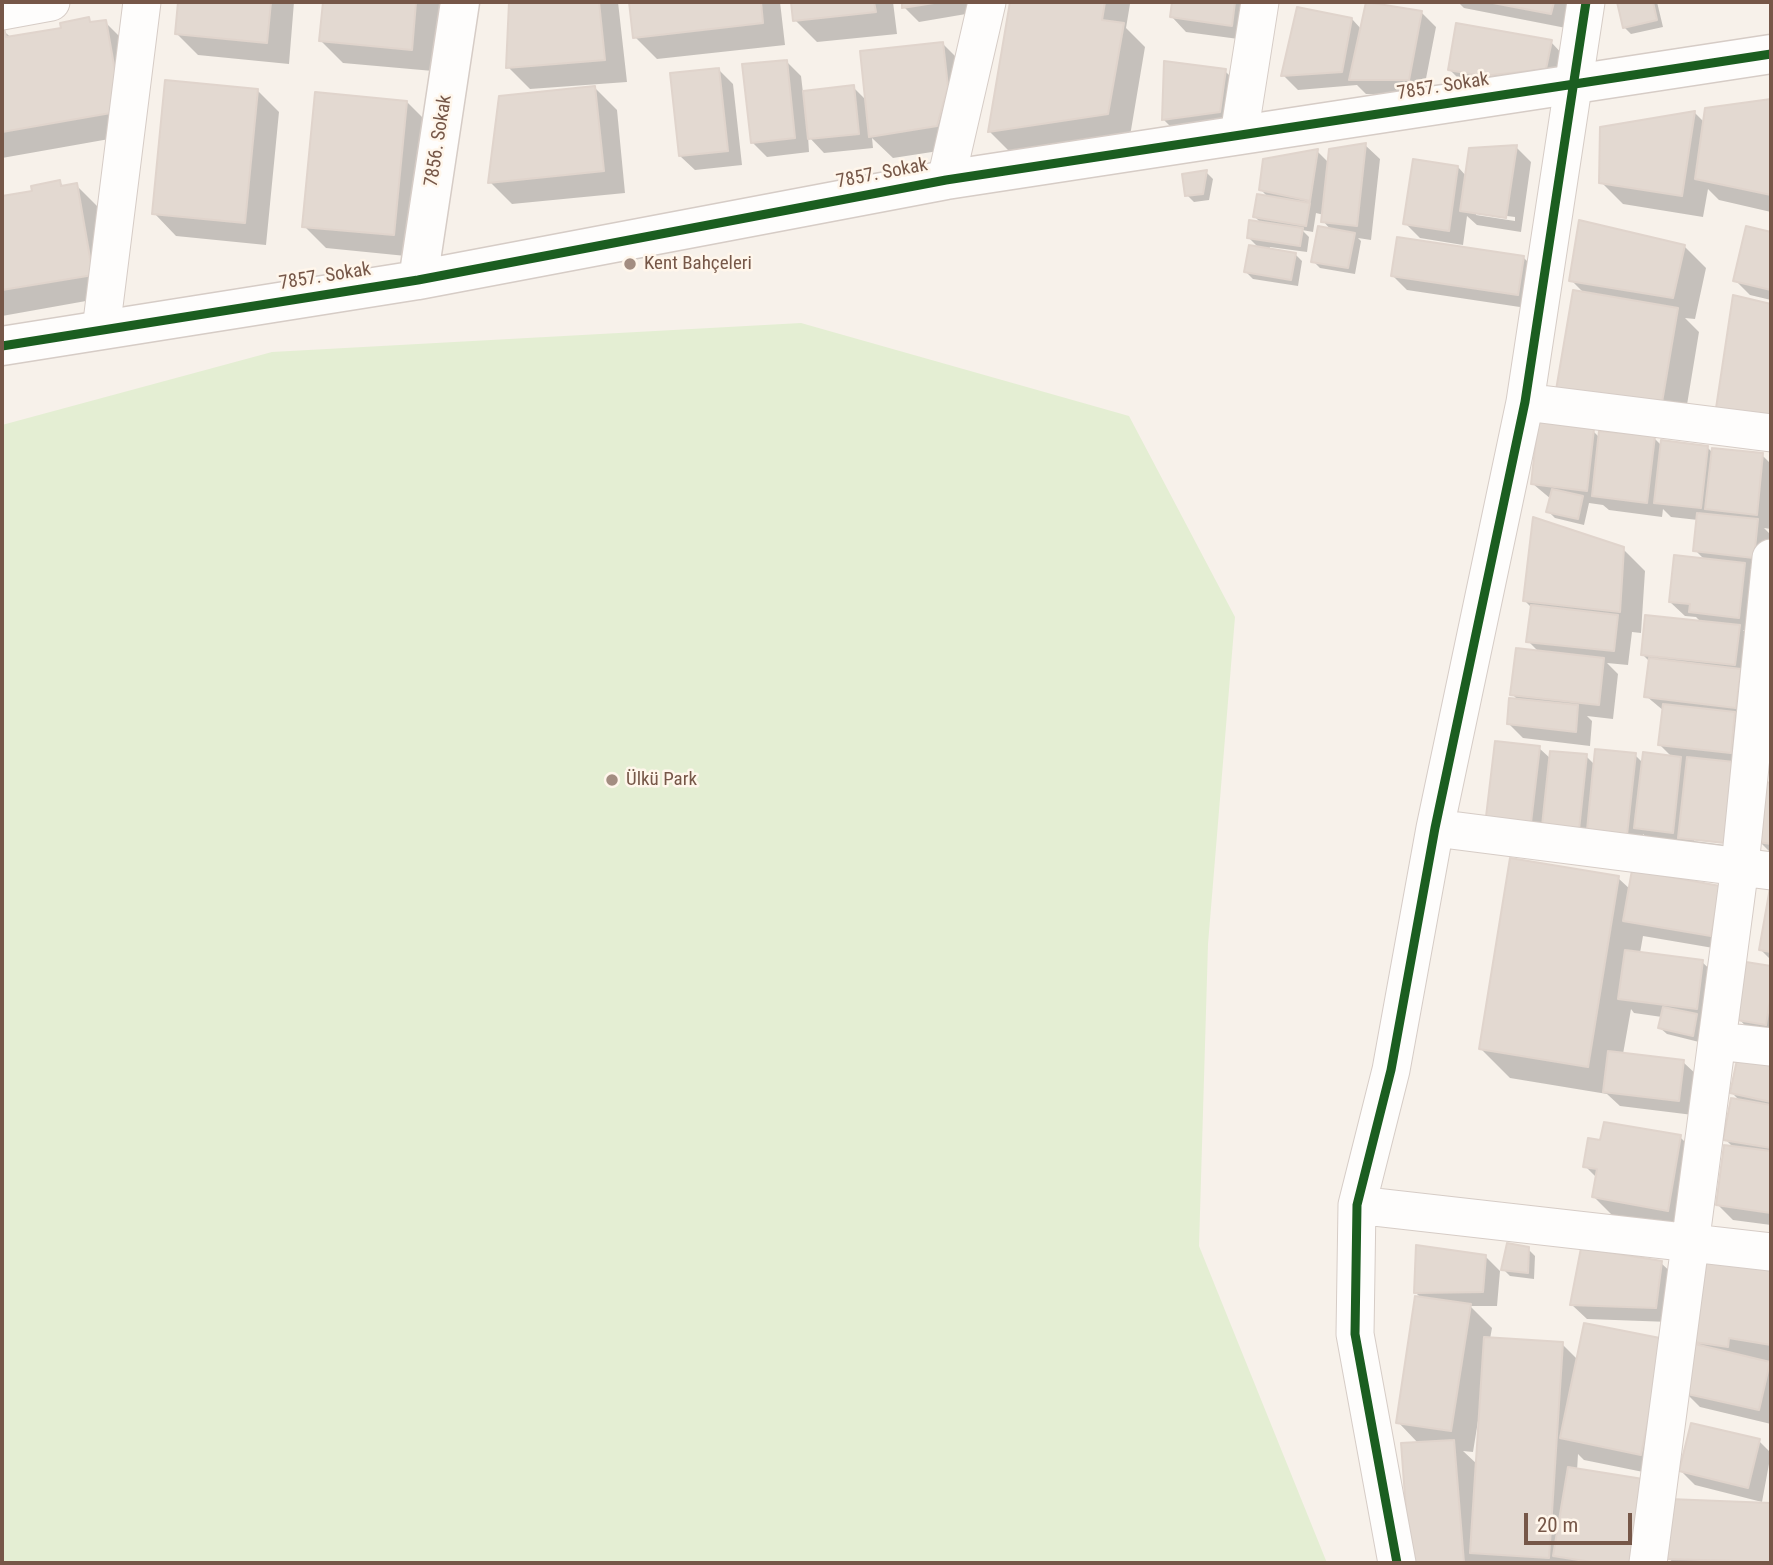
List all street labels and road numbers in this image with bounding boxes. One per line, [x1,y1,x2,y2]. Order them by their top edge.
street label: 7857. Sokak [1396,69,1490,105]
street label: 7856. Sokak [421,94,457,188]
street label: 7857. Sokak [834,154,930,194]
street label: 7857. Sokak [278,259,372,295]

